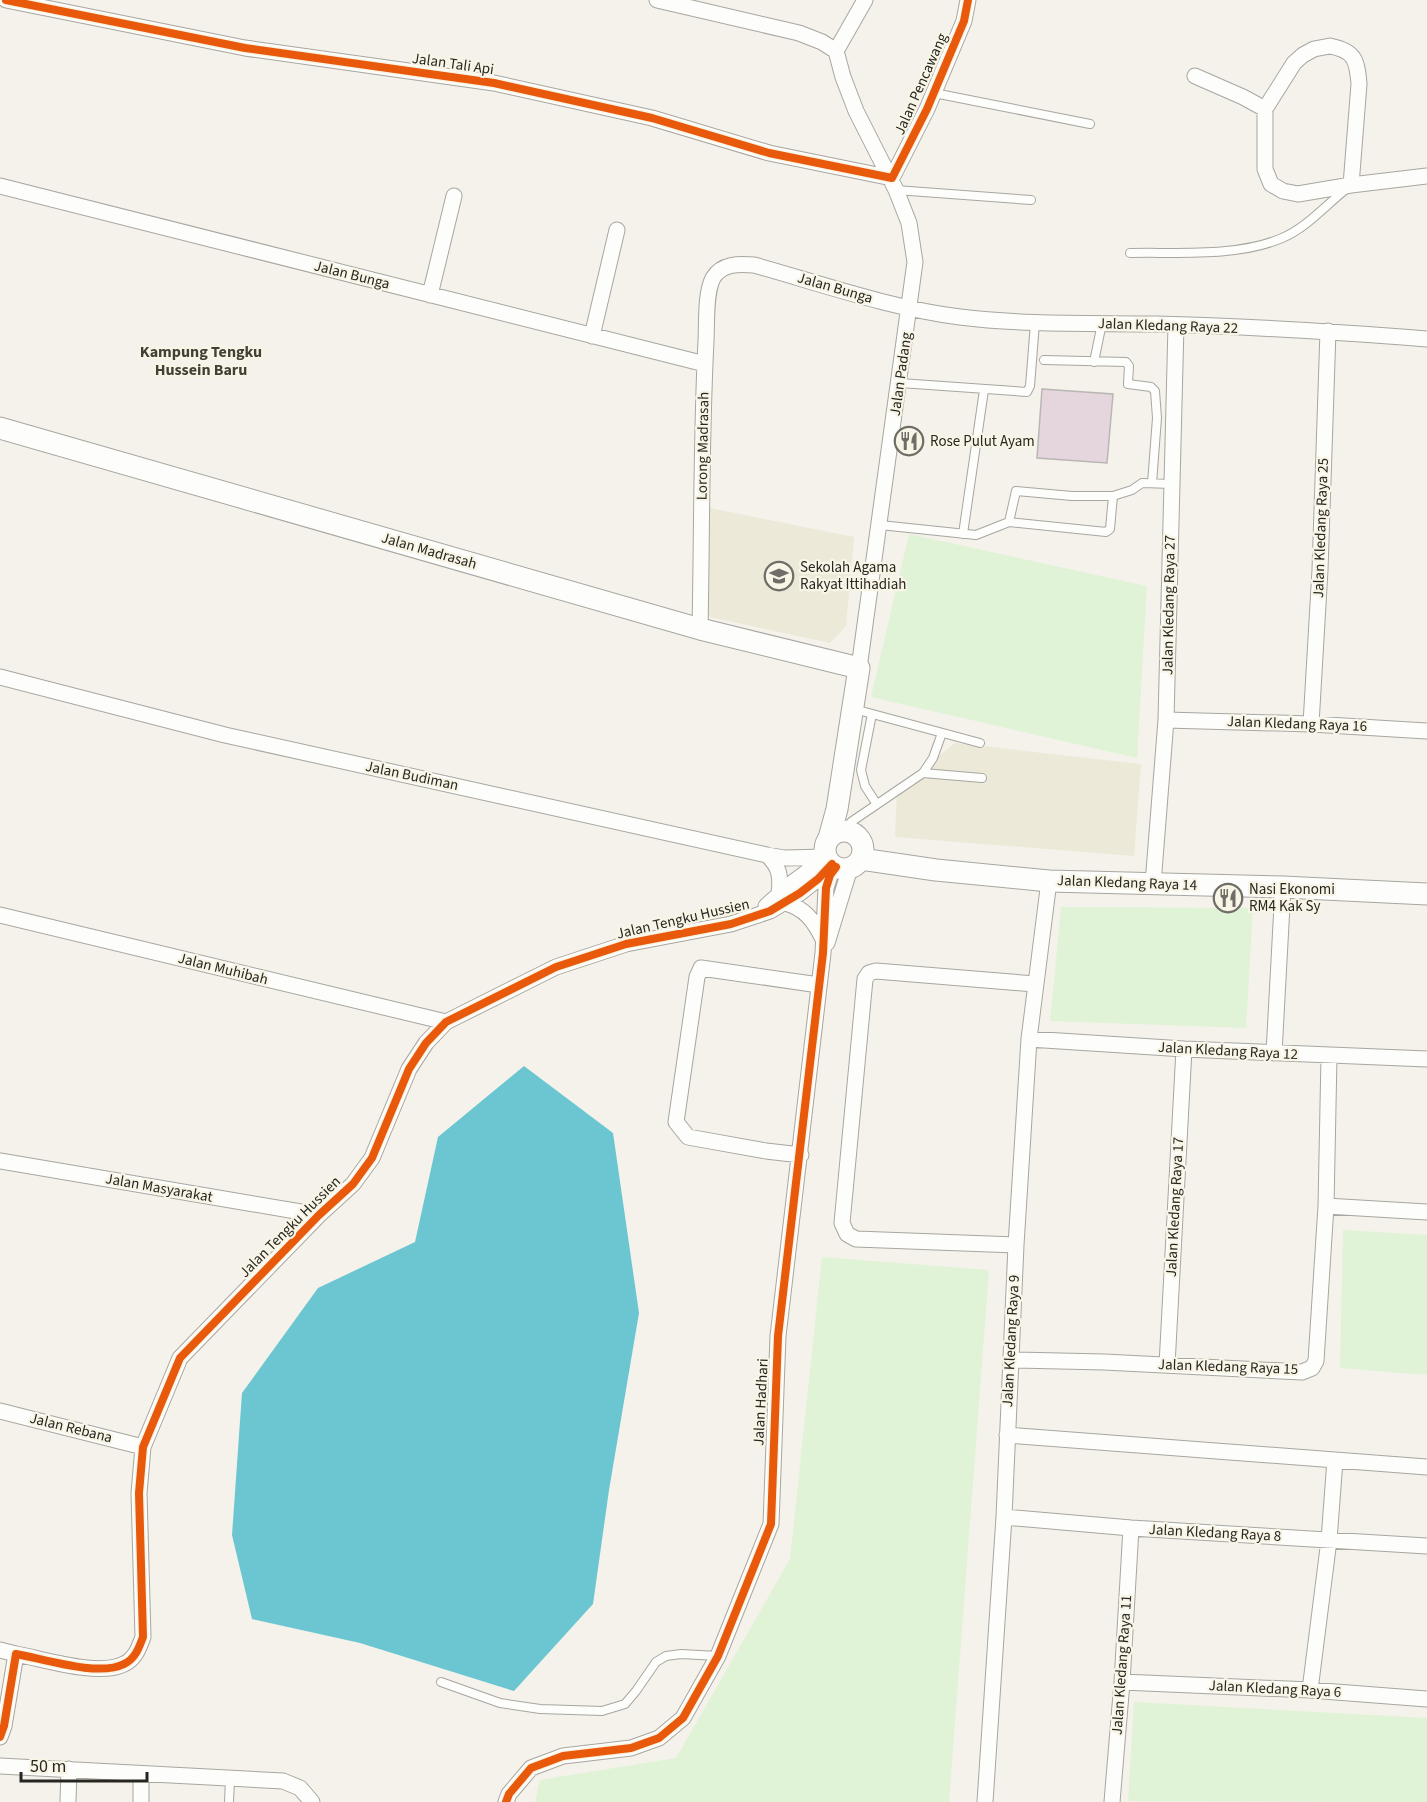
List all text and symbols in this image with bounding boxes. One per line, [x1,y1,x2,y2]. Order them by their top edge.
street label: Jalan Pencawang [889,29,953,138]
street label: Jalan Tali Api [411,48,495,80]
street label: Jalan Bunga [312,255,392,295]
street label: Jalan Bunga [795,267,875,309]
street label: Jalan Kledang Raya 22 [1098,313,1238,339]
street label: Jalan Padang [885,330,917,417]
district label: Kampung Tengku Hussein Baru [140,341,262,381]
street label: Lorong Madrasah [692,392,714,500]
restaurant icon: Rose Pulut Ayam [893,425,925,457]
place label: Rose Pulut Ayam [930,431,1035,452]
street label: Jalan Kledang Raya 25 [1308,458,1334,598]
street label: Jalan Madrasah [379,527,479,575]
street label: Jalan Kledang Raya 27 [1157,535,1181,675]
place label: Sekolah Agama Rakyat Ittihadiah [800,557,907,595]
school or university icon: Sekolah Agama Rakyat Ittihadiah [763,560,795,592]
street label: Jalan Kledang Raya 16 [1227,711,1367,737]
street label: Jalan Budiman [364,756,460,796]
street label: Jalan Kledang Raya 14 [1057,870,1198,896]
place label: Nasi Ekonomi RM4 Kak Sy [1249,879,1335,917]
restaurant icon: Nasi Ekonomi RM4 Kak Sy [1212,882,1244,914]
street label: Jalan Tengku Hussien [614,893,752,945]
street label: Jalan Muhibah [176,948,270,990]
street label: Jalan Kledang Raya 12 [1157,1037,1299,1065]
street label: Jalan Kledang Raya 17 [1161,1136,1189,1278]
street label: Jalan Masyarakat [104,1168,214,1208]
street label: Jalan Tengku Hussien [235,1172,345,1282]
street label: Jalan Kledang Raya 9 [997,1274,1025,1408]
street label: Jalan Kledang Raya 15 [1158,1354,1298,1380]
street label: Jalan Hadhari [748,1358,774,1446]
street label: Jalan Rebana [27,1408,115,1448]
street label: Jalan Kledang Raya 8 [1148,1519,1282,1547]
street label: Jalan Kledang Raya 11 [1107,1594,1137,1736]
street label: Jalan Kledang Raya 6 [1208,1675,1342,1703]
scale bar [21,1745,147,1783]
text: 50 m [30,1754,66,1779]

